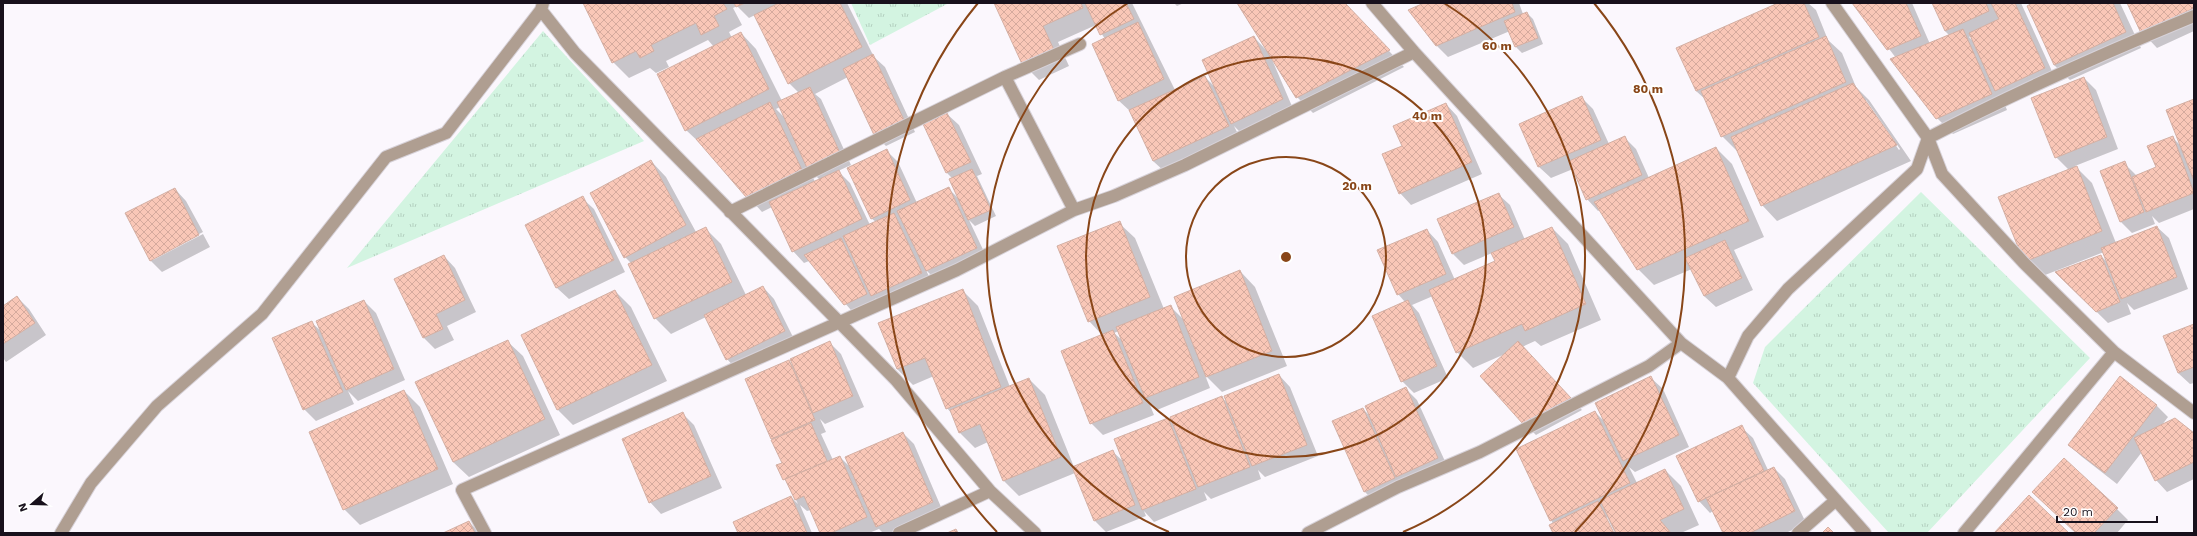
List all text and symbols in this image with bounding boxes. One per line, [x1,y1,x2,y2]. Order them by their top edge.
text: 60 m [1482,39,1512,53]
text: 80 m [1633,82,1663,96]
text: 40 m [1412,109,1442,123]
text: 20 m [1342,179,1372,193]
centre of rings [1279,250,1293,264]
north arrow [12,484,52,524]
scale bar [2057,498,2157,524]
text: N [16,501,31,513]
text: 20 m [2063,505,2093,519]

